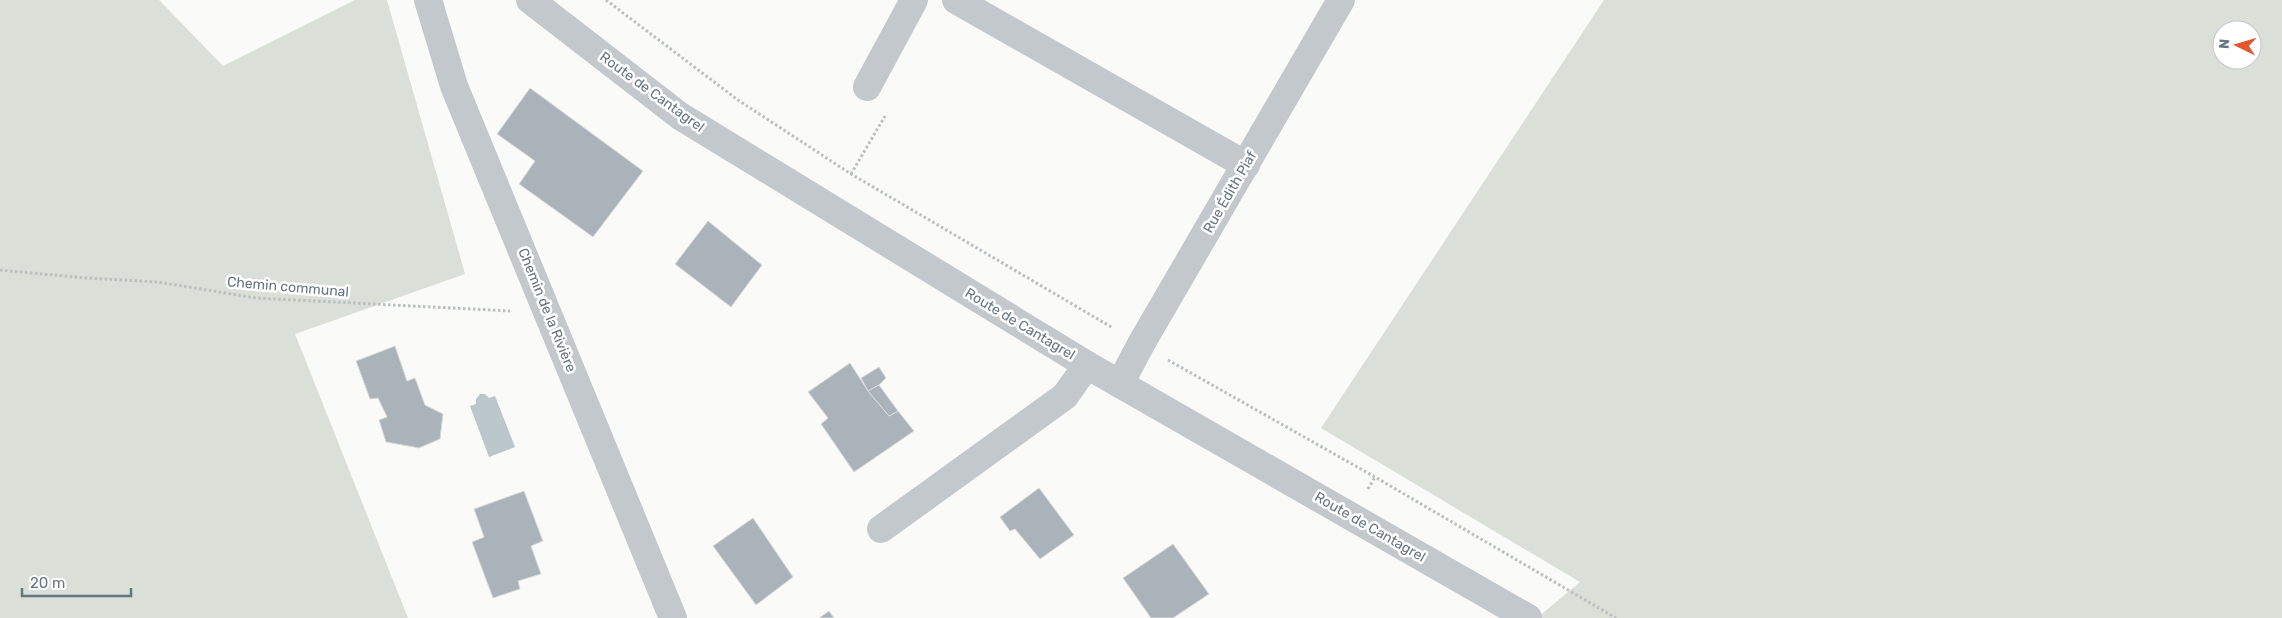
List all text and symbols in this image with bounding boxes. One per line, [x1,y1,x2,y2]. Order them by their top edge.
north arrow [2212,20,2262,70]
text: N [2216,38,2233,50]
street label: Route de Cantagrel [596,48,708,136]
street label: Rue Édith Piaf [1199,147,1261,236]
street label: Chemin de la Rivière [514,246,580,375]
street label: Chemin communal [226,273,350,301]
street label: Route de Cantagrel [962,284,1078,364]
street label: Route de Cantagrel [1311,488,1429,566]
scale bar [22,566,131,598]
text: 20 m [30,574,65,592]

